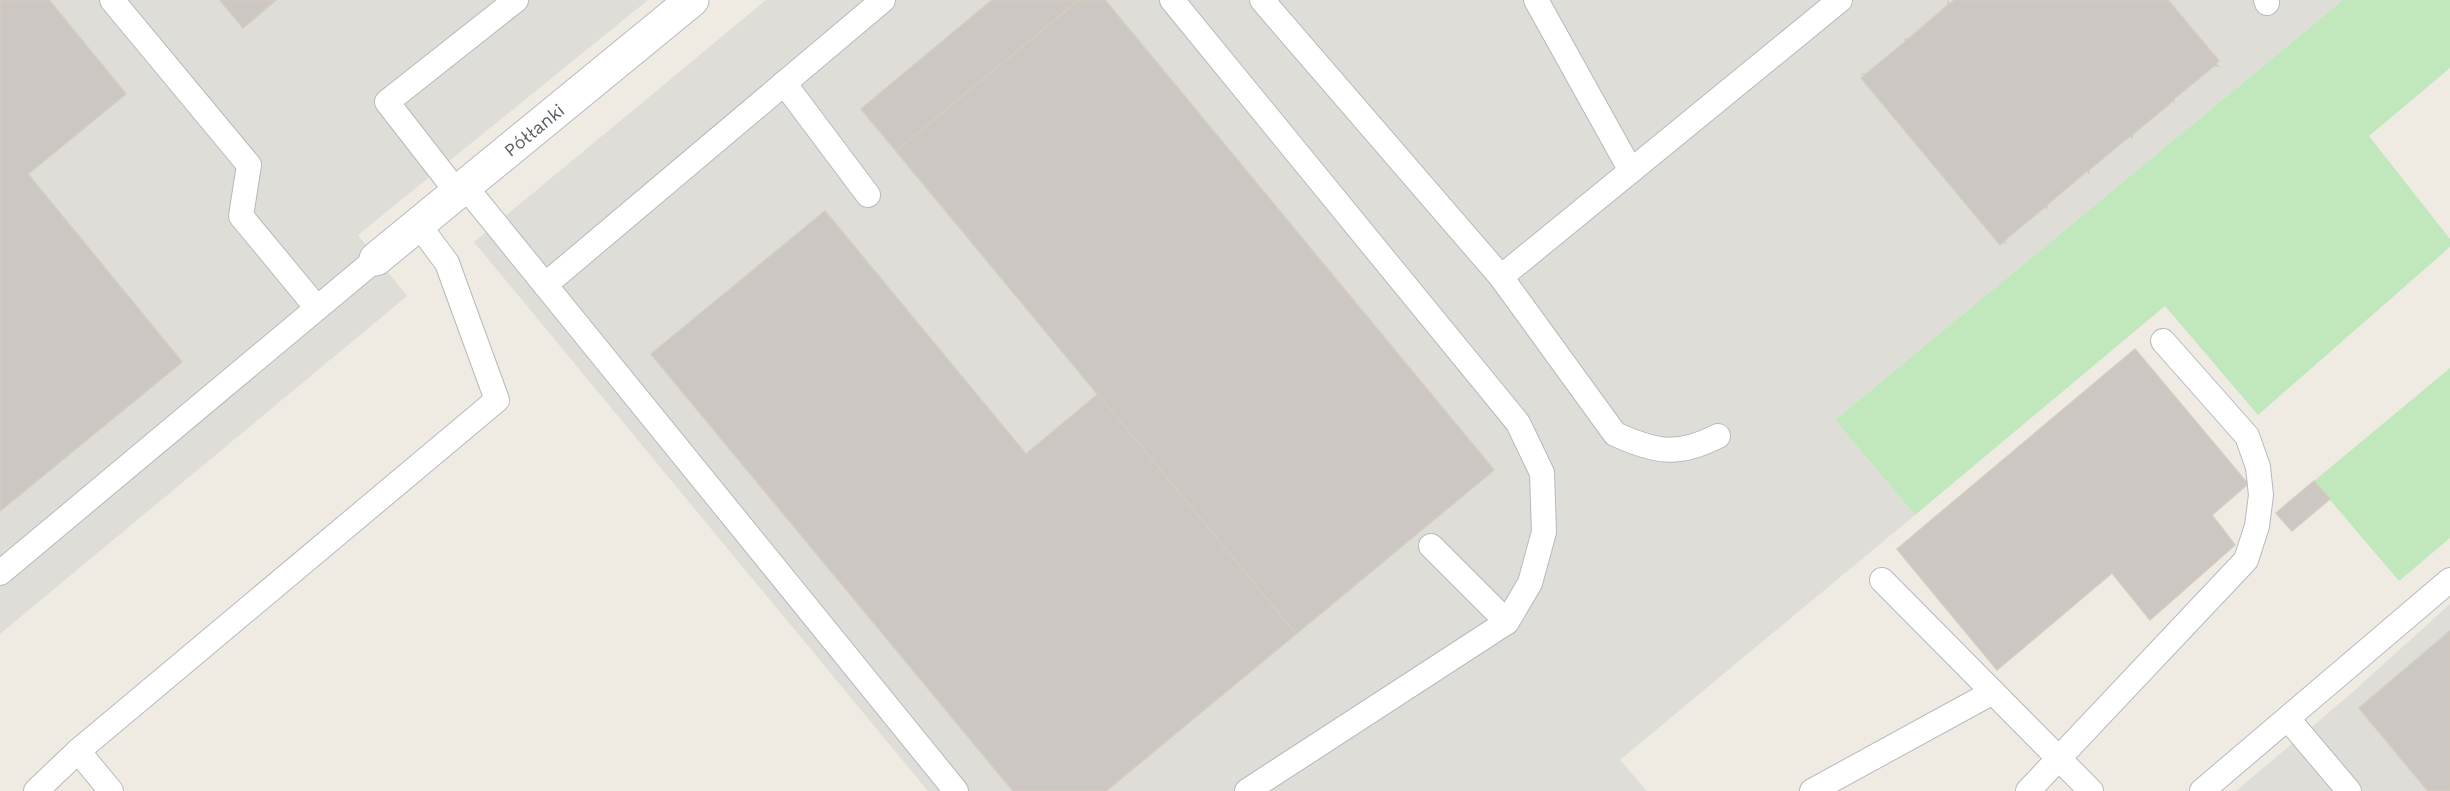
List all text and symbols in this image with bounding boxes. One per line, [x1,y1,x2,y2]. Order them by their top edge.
street label: Półłanki [500,99,568,160]

